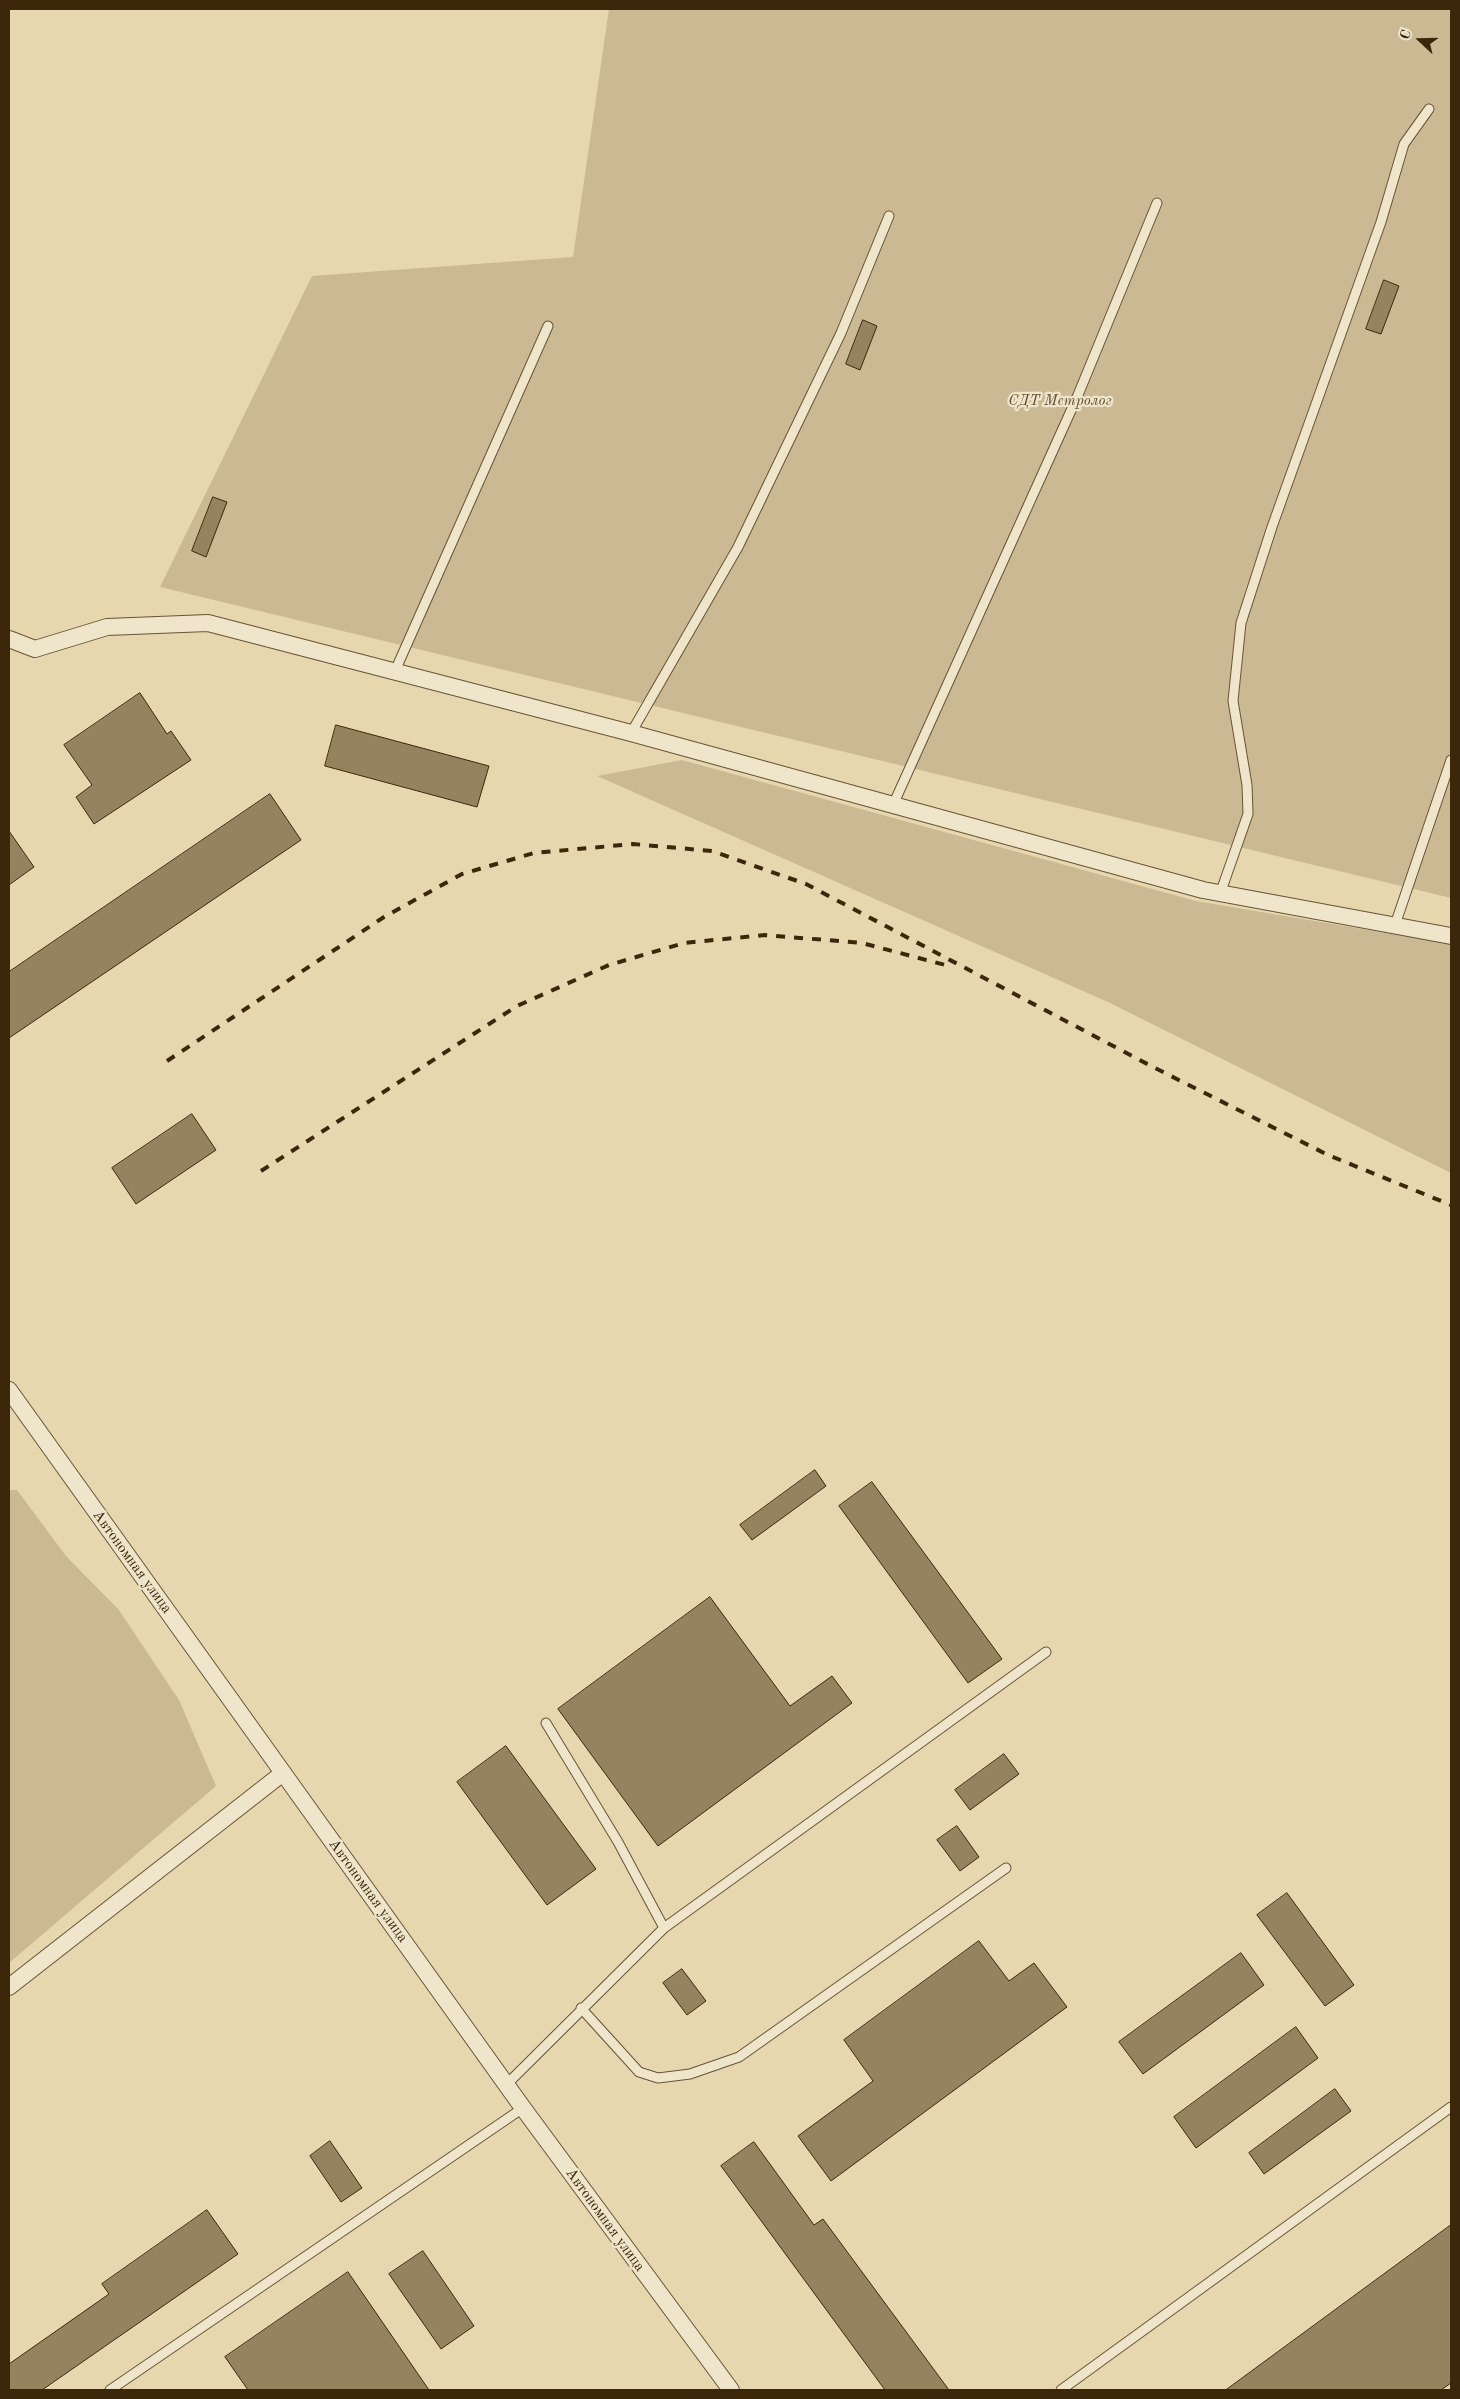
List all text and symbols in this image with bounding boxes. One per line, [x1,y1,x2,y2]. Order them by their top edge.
north arrow [1395,15,1445,65]
text: С [1398,28,1414,41]
park label: СДТ Метролог [1008,392,1112,410]
street label: Автономная улица [88,1507,176,1617]
street label: Автономная улица [324,1836,412,1946]
street label: Автономная улица [561,2165,649,2275]

